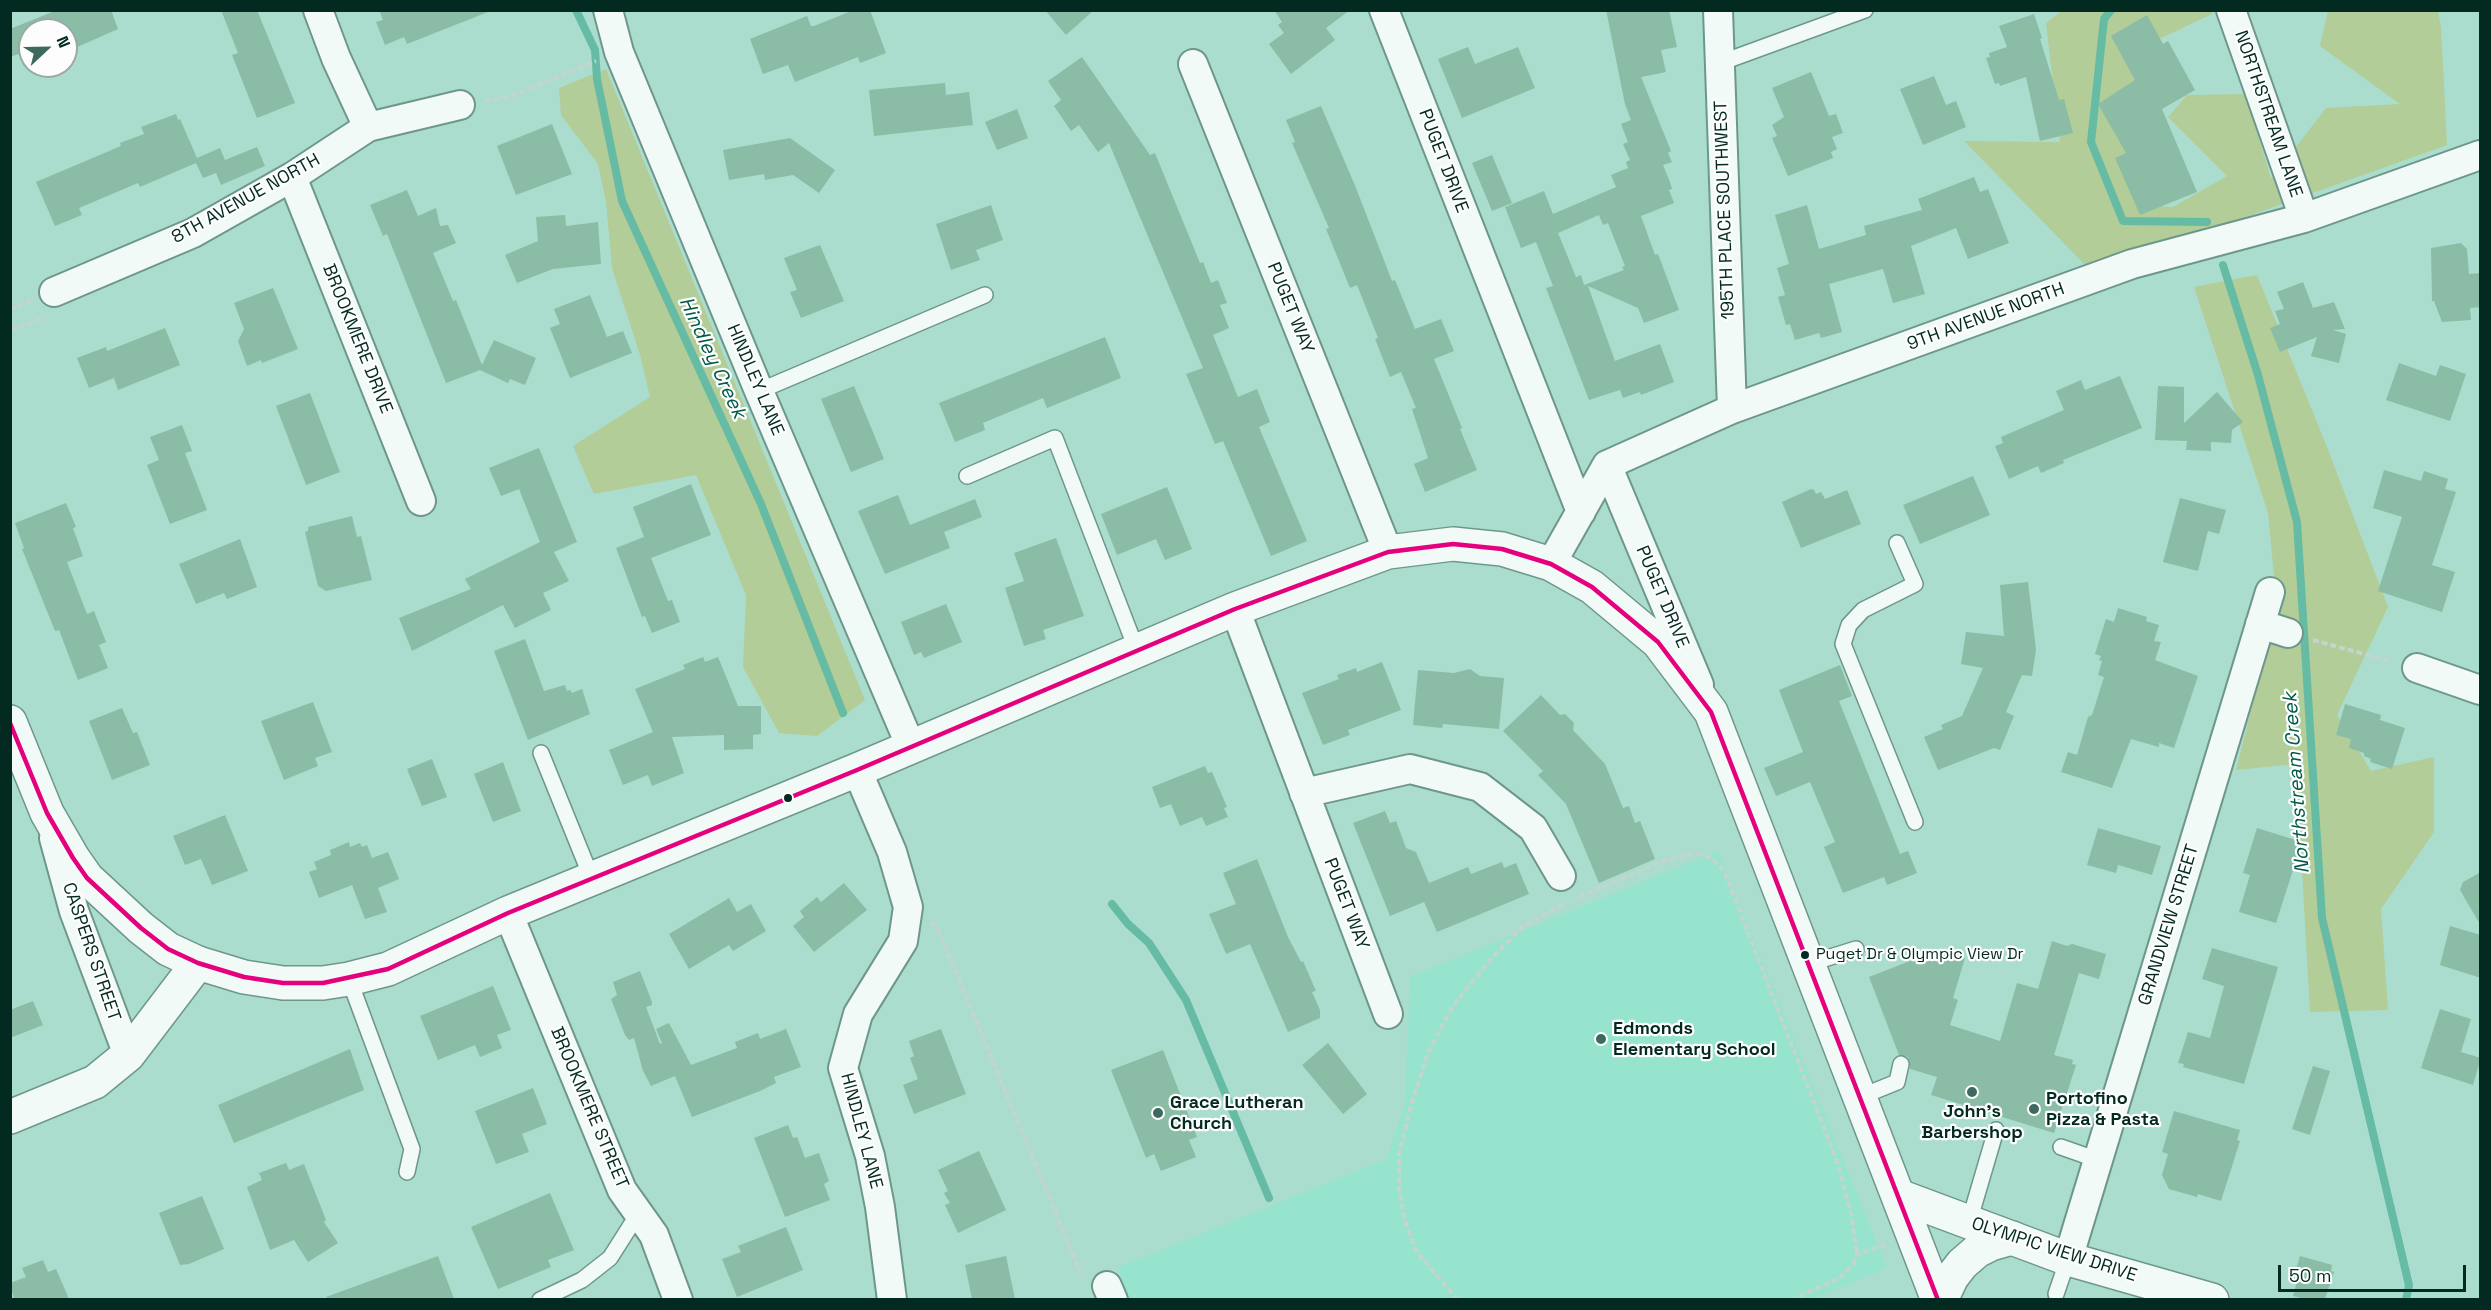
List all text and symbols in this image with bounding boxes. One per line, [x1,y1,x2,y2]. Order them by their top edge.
north arrow [18,18,78,78]
street label: NORTHSTREAM LANE [2229,28,2307,200]
text: N [52,33,75,51]
street label: 195TH PLACE SOUTHWEST [1710,100,1740,320]
street label: PUGET DRIVE [1413,106,1473,216]
street label: 8TH AVENUE NORTH [168,149,324,249]
street label: PUGET WAY [1262,259,1318,357]
street label: BROOKMERE DRIVE [317,261,397,417]
street label: 9TH AVENUE NORTH [1904,278,2068,356]
water label: Hindley Creek [673,293,751,423]
street label: HINDLEY LANE [722,321,788,439]
street label: PUGET DRIVE [1631,543,1693,651]
water label: Northstream Creek [2279,692,2315,874]
unlabelled marker [782,792,794,804]
street label: GRANDVIEW STREET [2134,842,2204,1008]
street label: PUGET WAY [1319,855,1373,953]
street label: CASPERS STREET [57,880,125,1024]
place label: Puget Dr & Olympic View Dr [1816,945,2024,965]
marker: Puget Dr & Olympic View Dr [1799,949,1811,961]
place label: Edmonds Elementary School [1613,1018,1776,1060]
street label: BROOKMERE STREET [545,1024,633,1192]
marker: Edmonds Elementary School [1594,1032,1608,1046]
street label: HINDLEY LANE [835,1071,887,1191]
marker: John's Barbershop [1965,1085,1979,1099]
place label: Portofino Pizza & Pasta [2046,1088,2159,1130]
place label: Grace Lutheran Church [1170,1092,1303,1134]
place label: John's Barbershop [1921,1101,2023,1144]
marker: Portofino Pizza & Pasta [2027,1102,2041,1116]
marker: Grace Lutheran Church [1151,1106,1165,1120]
street label: OLYMPIC VIEW DRIVE [1969,1213,2139,1287]
scale bar [2281,1253,2468,1291]
text: 50 m [2289,1264,2331,1287]

